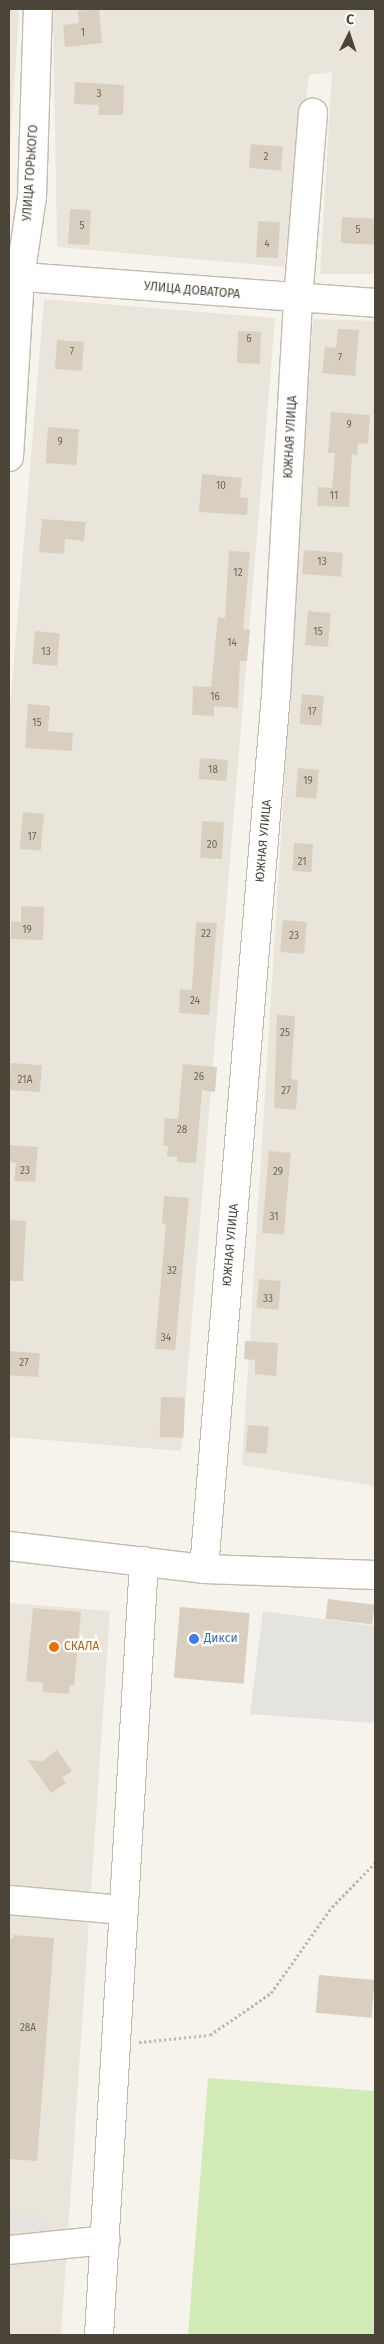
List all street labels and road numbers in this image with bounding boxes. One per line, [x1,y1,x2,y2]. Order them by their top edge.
street label: УЛИЦА ГОРЬКОГО [20,124,42,222]
street label: УЛИЦА ДОВАТОРА [143,280,241,302]
street label: ЮЖНАЯ УЛИЦА [282,395,300,479]
street label: ЮЖНАЯ УЛИЦА [253,799,275,883]
street label: ЮЖНАЯ УЛИЦА [220,1203,242,1287]

